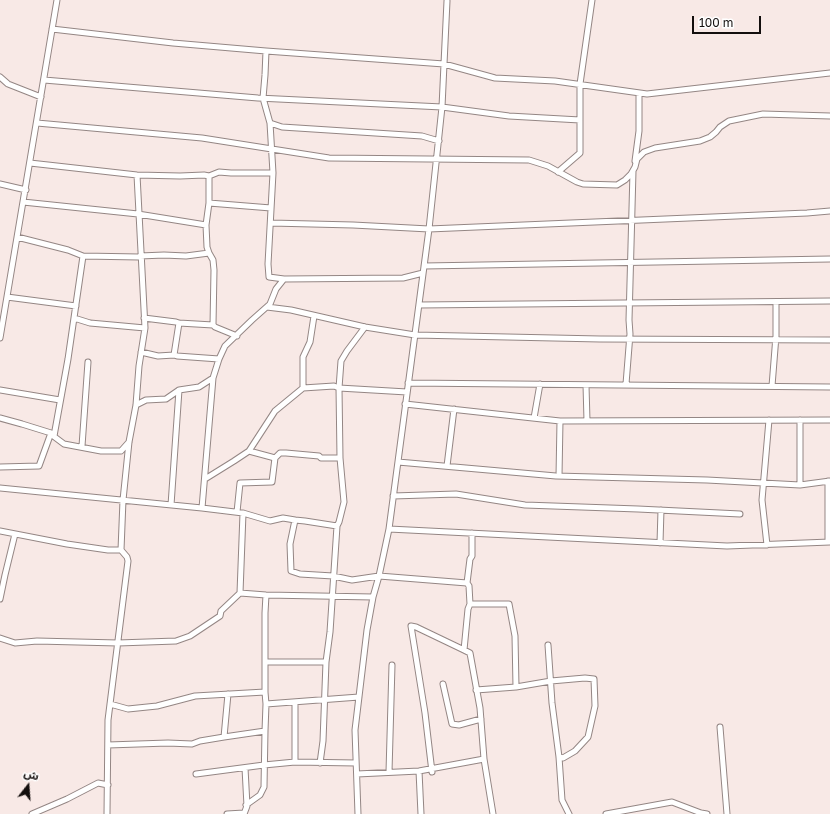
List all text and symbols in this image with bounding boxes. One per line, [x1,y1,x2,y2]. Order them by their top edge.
scale bar [694,8,763,34]
text: 100 m [699,15,733,30]
north arrow [8,766,48,806]
text: ش [23,766,41,782]

